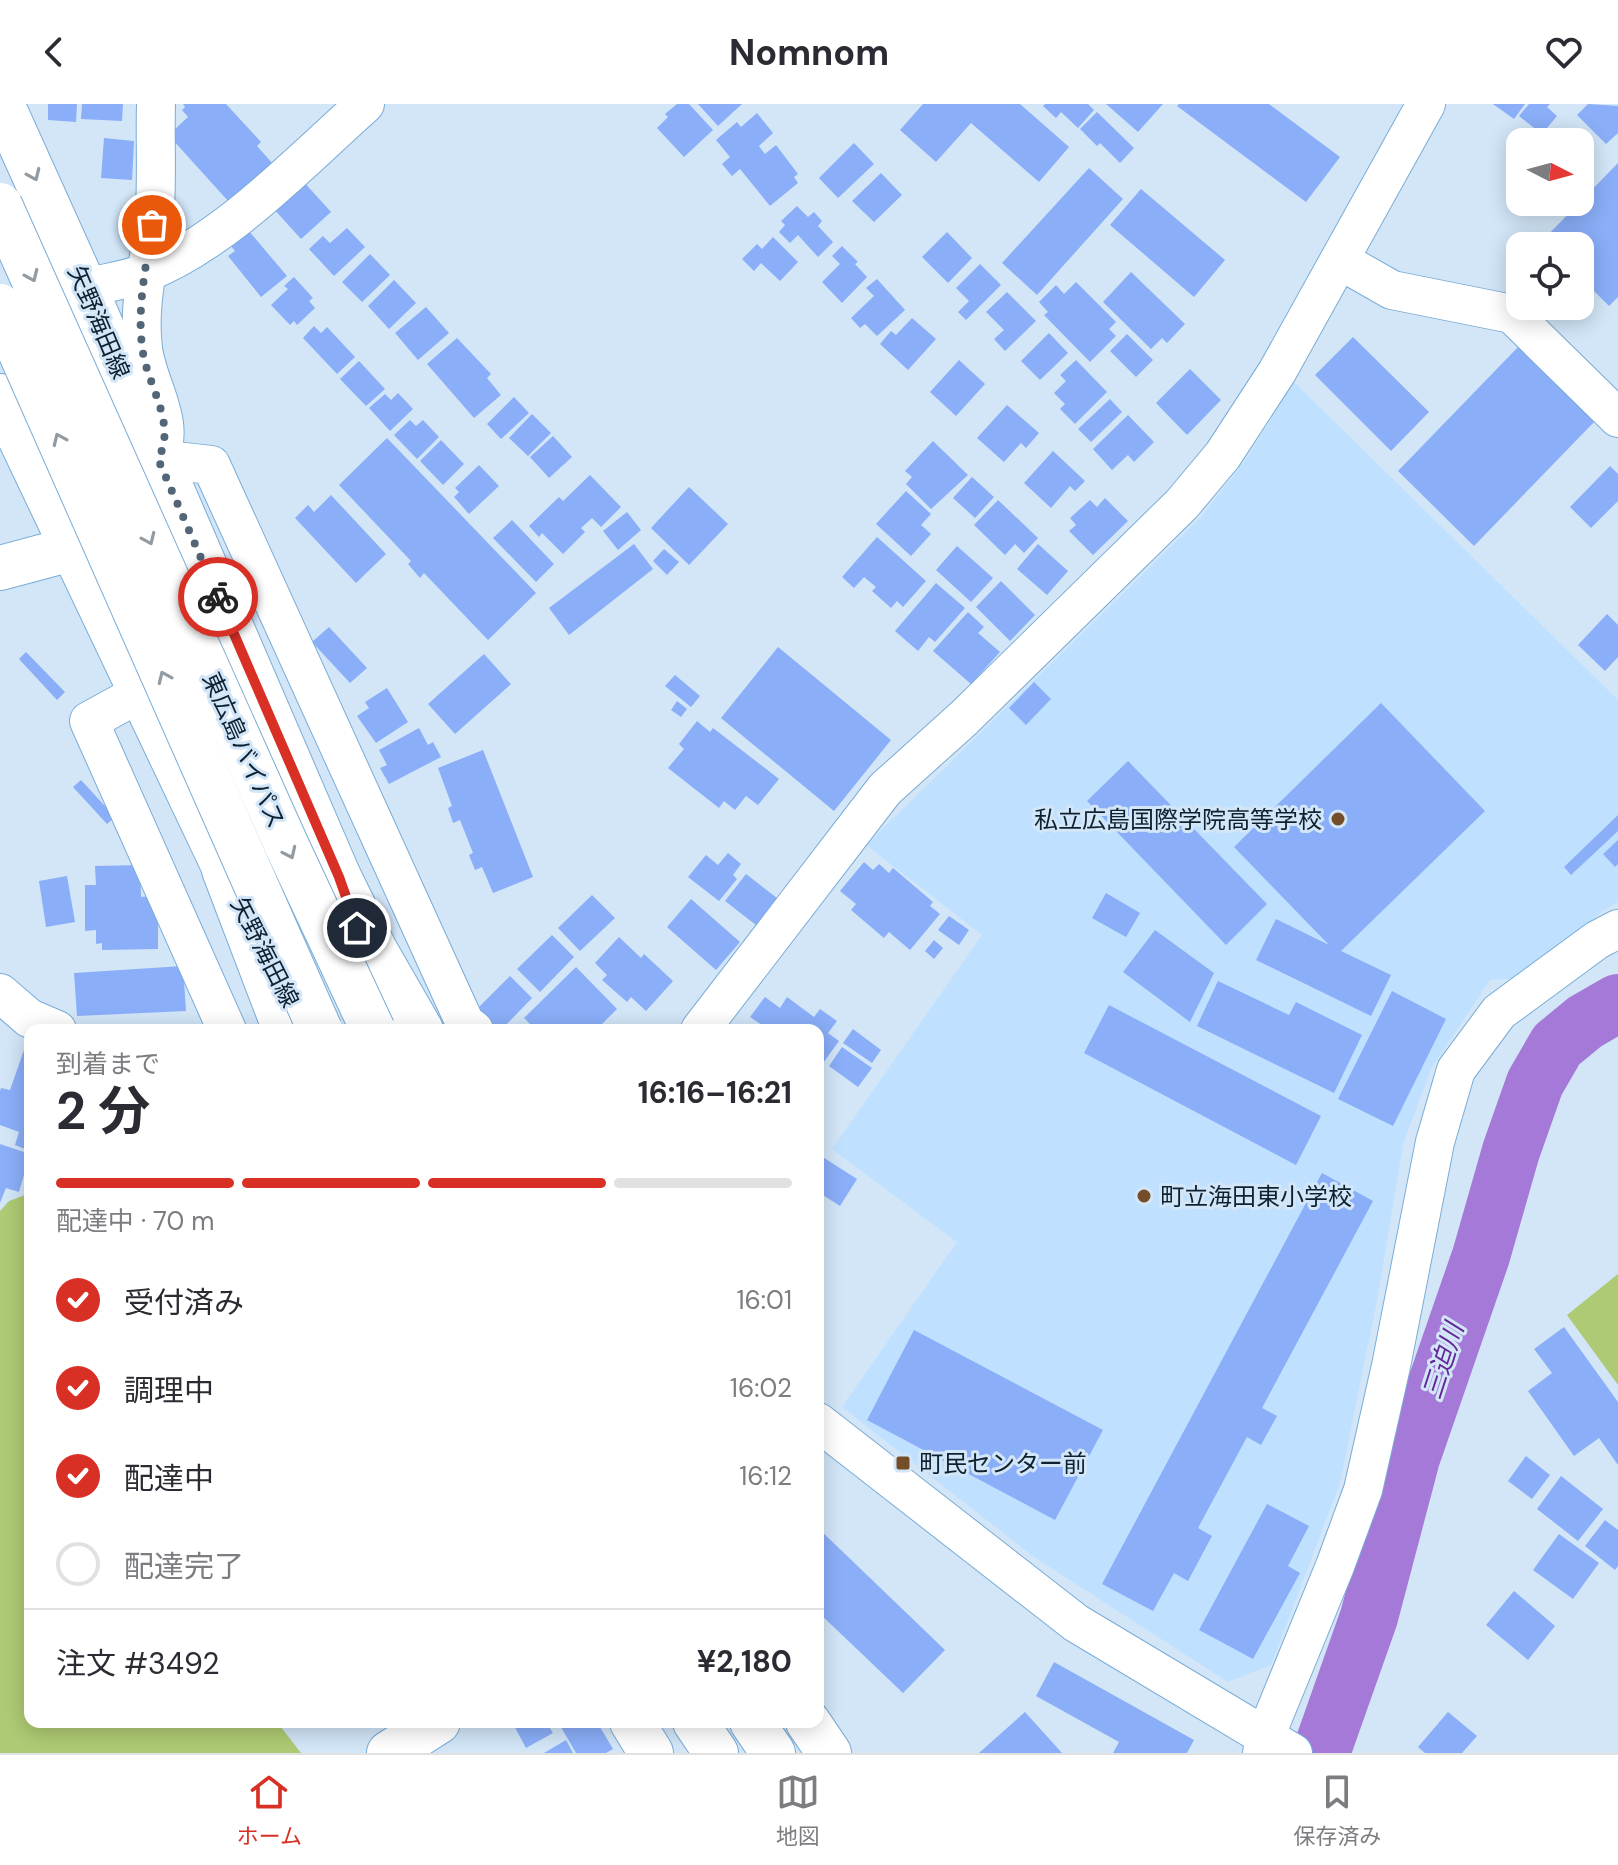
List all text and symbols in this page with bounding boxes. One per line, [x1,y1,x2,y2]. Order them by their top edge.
text: Nomnom [729,29,889,76]
icon: back [32,30,76,74]
icon: heart [1542,30,1586,74]
north arrow [1506,128,1594,216]
map controls [1506,128,1594,320]
one-way arrow [24,167,40,181]
pin [118,191,186,259]
icon: bag [130,203,174,247]
button: locate [1506,232,1594,320]
street label: 矢野海田線 [61,261,137,383]
one-way arrow [22,268,38,283]
one-way arrow [53,433,69,447]
one-way arrow [140,531,156,545]
courier [178,557,258,637]
icon: bike [196,575,240,619]
street label: 東広島バイパス [196,667,292,833]
one-way arrow [158,670,174,685]
place label: 私立広島国際学院高等学校 [1034,804,1322,835]
marker: 私立広島国際学院高等学校 [1329,810,1347,828]
one-way arrow [280,845,296,859]
street label: 矢野海田線 [224,892,306,1012]
pin [323,894,391,962]
icon: home [335,906,379,950]
text: 到着まで [56,1047,160,1081]
text: 16:16–16:21 [638,1073,792,1112]
text: 2 分 [56,1077,150,1145]
place label: 町立海田東小学校 [1160,1181,1352,1212]
marker: 町立海田東小学校 [1135,1187,1153,1205]
text: 配達中 · 70 m [56,1204,214,1238]
icon: check [56,1278,100,1322]
text: 受付済み [124,1283,244,1322]
text: 16:01 [736,1283,792,1317]
water label: 三迫川 [1415,1316,1472,1403]
icon: check [56,1366,100,1410]
text: 調理中 [124,1371,214,1410]
text: 16:02 [730,1371,792,1405]
place label: 町民センター前 [919,1448,1087,1479]
icon: check [56,1454,100,1498]
marker: 町民センター前 [894,1454,912,1472]
text: 配達中 [124,1459,214,1498]
text: 16:12 [739,1459,792,1493]
text: 配達完了 [124,1547,244,1586]
text: ¥2,180 [697,1642,792,1681]
text: 注文 #3492 [56,1644,220,1683]
tab: ホーム [237,1770,302,1851]
tab: 地図 [776,1770,820,1851]
tab: 保存済み [1293,1770,1381,1851]

